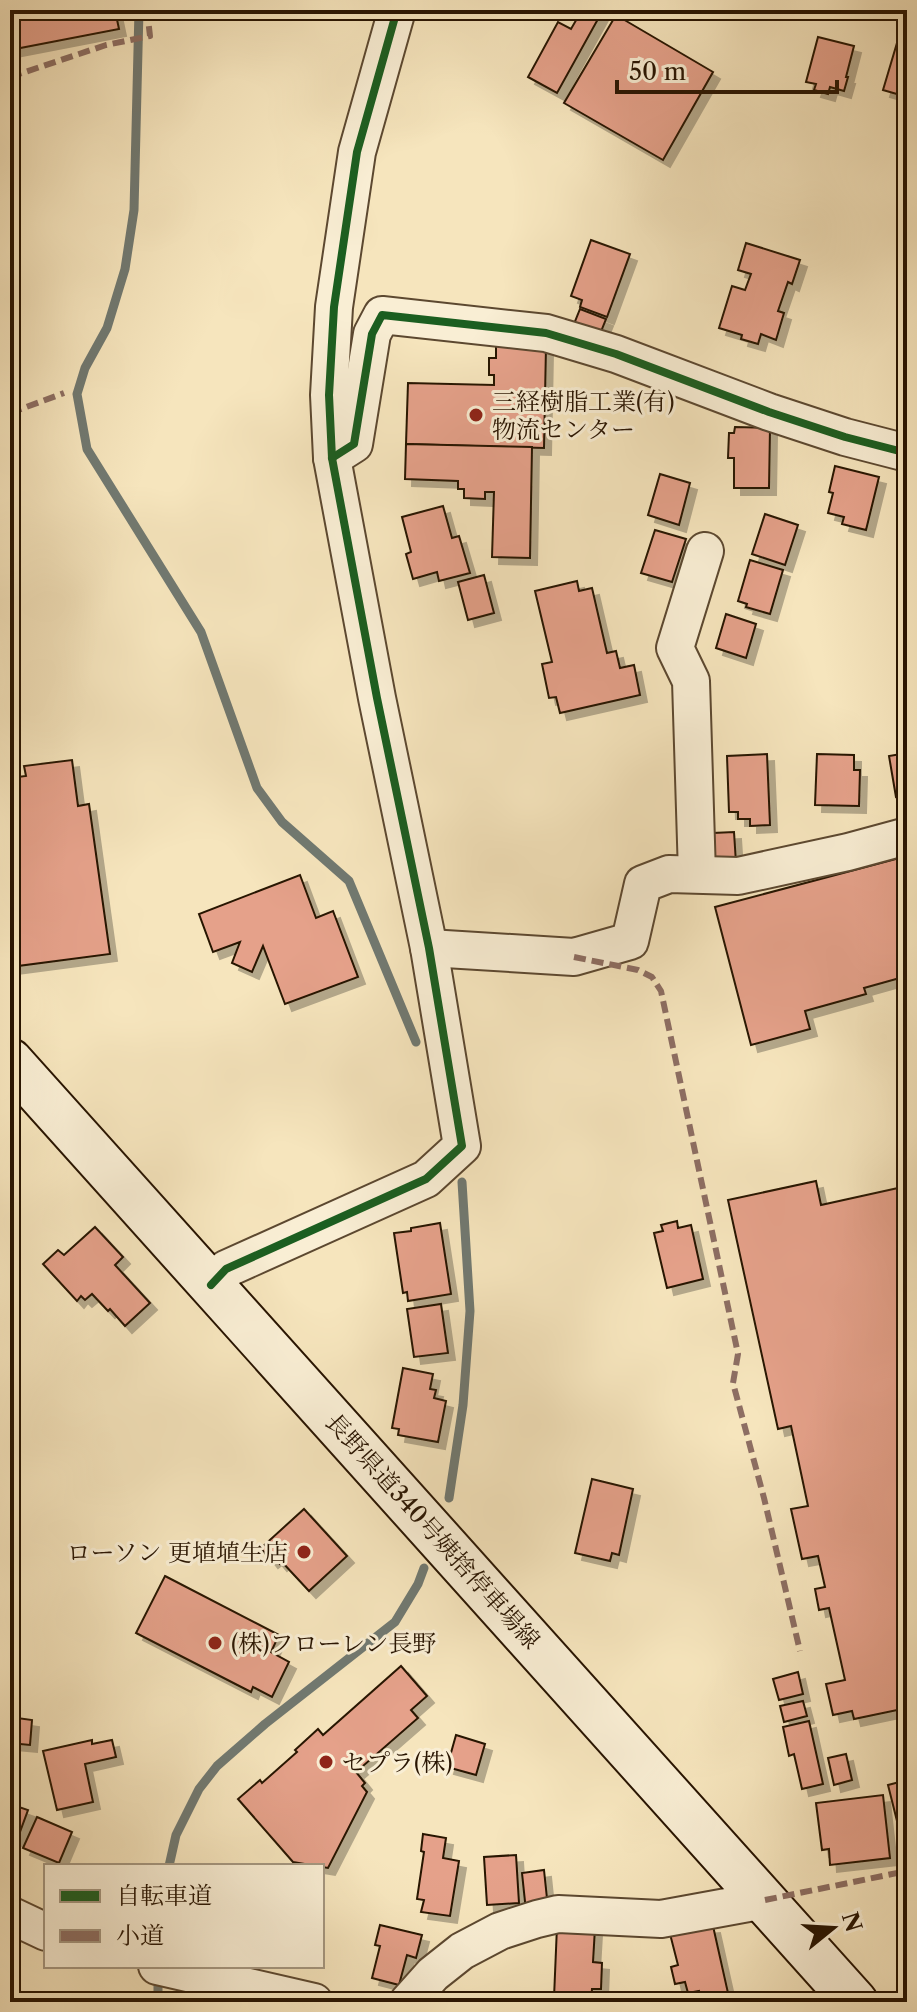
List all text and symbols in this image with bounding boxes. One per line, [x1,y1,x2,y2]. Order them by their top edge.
scale bar [617,44,837,94]
text: 50 m [629,57,686,86]
place label: 三経樹脂工業(有) 物流センター [492,387,675,444]
marker: 三経樹脂工業(有) 物流センター [467,406,485,424]
street label: 長野県道340号姨捨停車場線 [320,1407,546,1655]
place label: ローソン 更埴埴生店 [67,1538,288,1567]
marker: ローソン 更埴埴生店 [295,1543,313,1561]
place label: (株)フローレン長野 [231,1629,437,1658]
marker: (株)フローレン長野 [206,1634,224,1652]
place label: セプラ(株) [342,1748,453,1777]
marker: セプラ(株) [317,1753,335,1771]
legend [44,1864,324,1968]
text: 自転車道 [116,1881,212,1910]
north arrow [793,1888,873,1968]
text: N [836,1909,867,1935]
text: 小道 [116,1921,164,1950]

